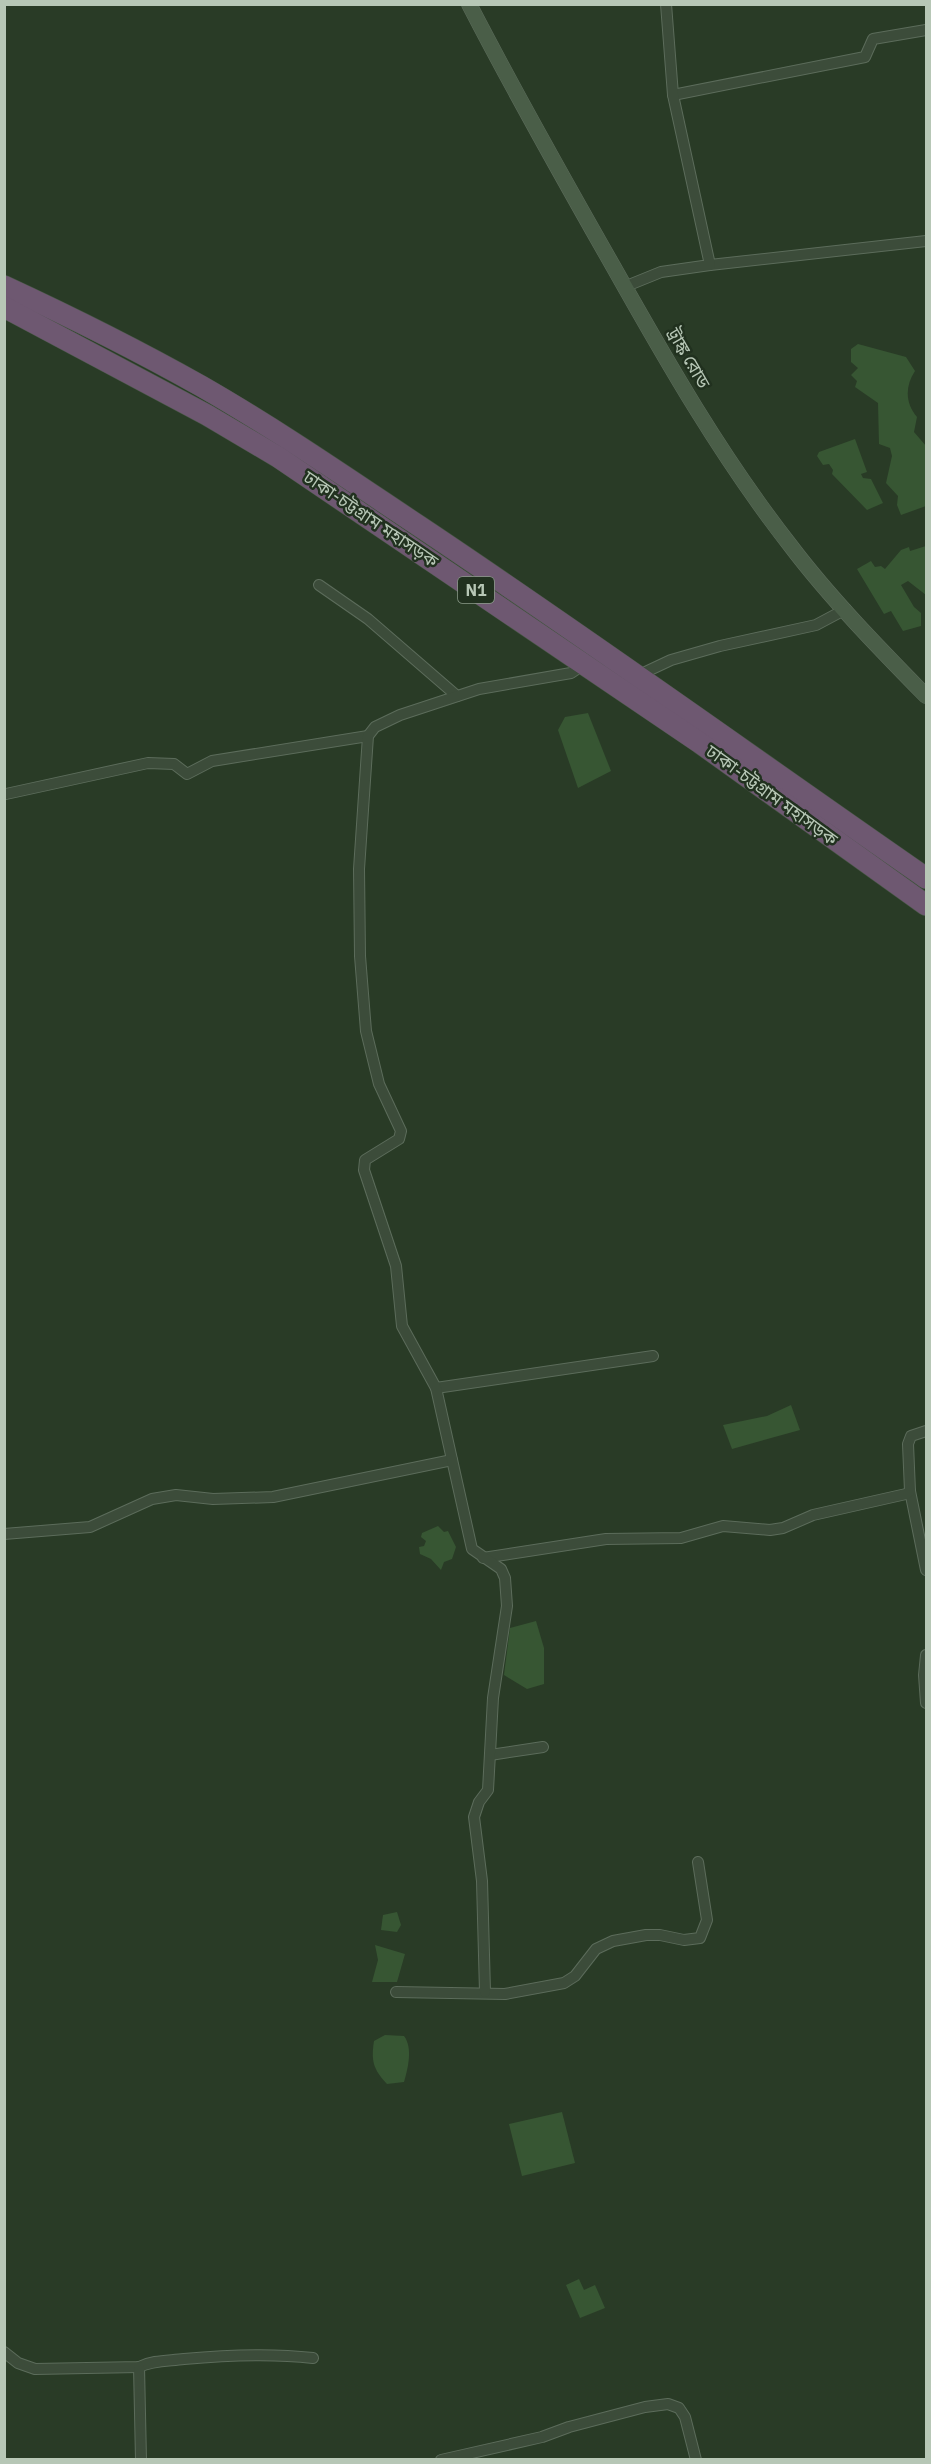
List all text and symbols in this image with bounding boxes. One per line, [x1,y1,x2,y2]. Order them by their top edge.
street label: ট্রাঙ্ক রোড [662,323,716,393]
street label: ঢাকা-চট্টগ্রাম মহাসড়ক [298,465,443,573]
road number: N1 [458,577,494,603]
street label: ঢাকা-চট্টগ্রাম মহাসড়ক [701,739,843,851]

